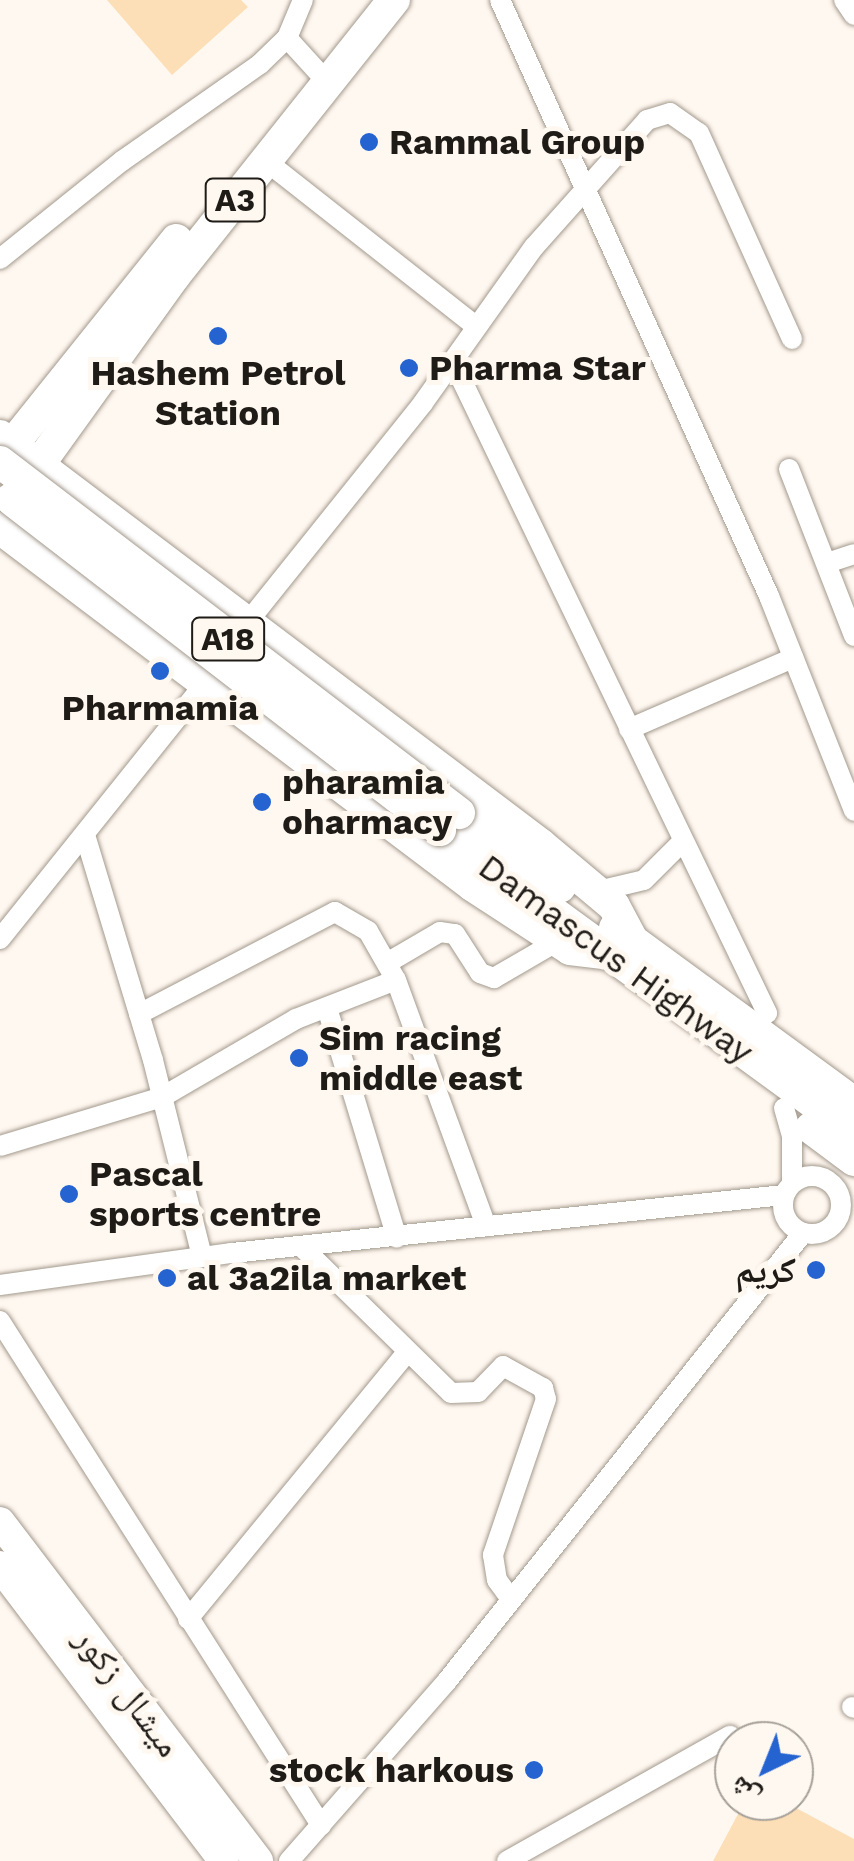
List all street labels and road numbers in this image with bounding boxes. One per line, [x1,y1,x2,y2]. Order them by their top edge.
road number: A3 [202,173,268,227]
road number: A18 [190,612,266,666]
street label: Damascus Highway [471,845,761,1073]
street label: ميشال زكور [66,1619,190,1765]

